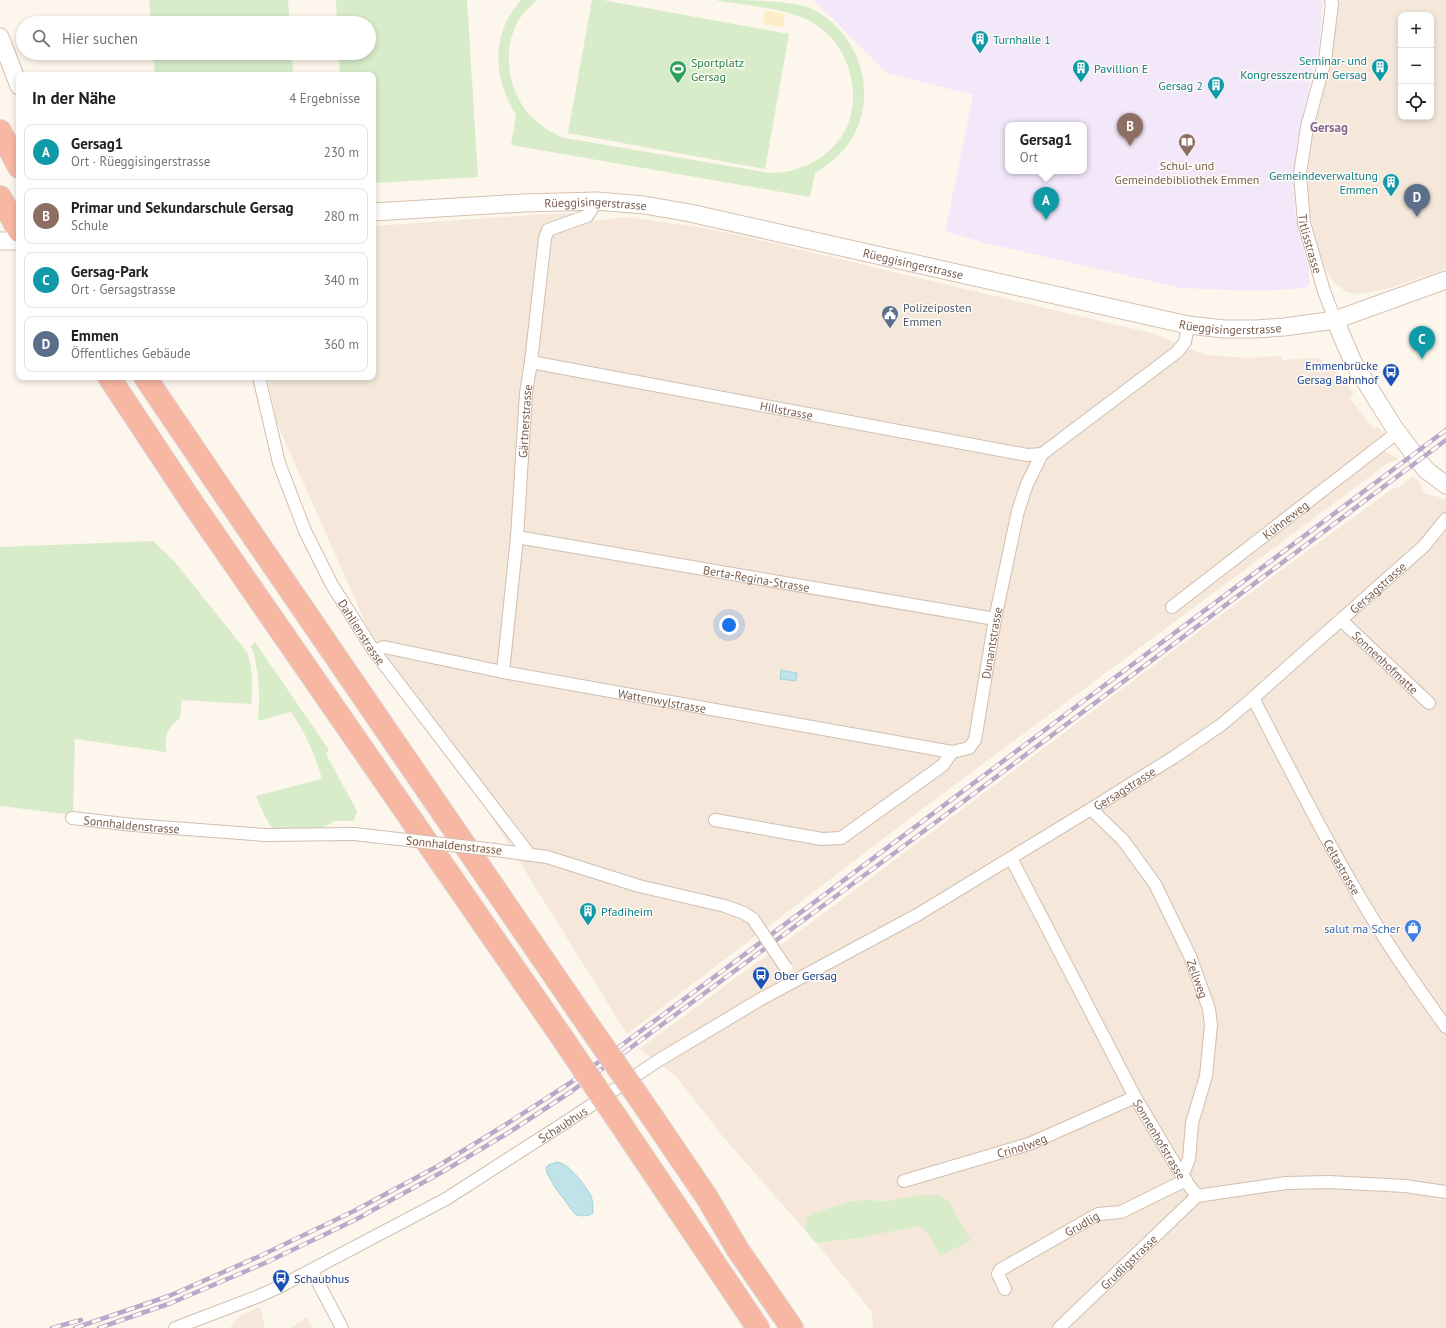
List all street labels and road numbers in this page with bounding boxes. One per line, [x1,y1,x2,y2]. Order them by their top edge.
street label: Rüeggisingerstrasse [544,193,647,213]
street label: Titlisstrasse [1296,213,1326,275]
street label: Rüeggisingerstrasse [862,245,965,282]
street label: Rüeggisingerstrasse [1178,316,1282,337]
street label: Gärtnerstrasse [514,383,535,458]
street label: Hillstrasse [759,398,814,422]
street label: Kühneweg [1259,497,1311,542]
street label: Gersagstrasse [1346,558,1409,616]
street label: Berta-Regina-Strasse [702,562,811,595]
street label: Dahlienstrasse [335,596,389,667]
street label: Dunantstrasse [978,605,1005,680]
street label: Sonnenhofmatte [1350,627,1422,697]
street label: Wattenwylstrasse [617,685,708,716]
street label: Gersagstrasse [1090,763,1158,813]
street label: Sonnhaldenstrasse [83,812,180,836]
street label: Sonnhaldenstrasse [405,833,503,857]
street label: Celtastrasse [1321,836,1364,897]
street label: Zellweg [1184,957,1212,1000]
street label: Sonnenhofstrasse [1130,1096,1190,1182]
street label: Schaubhus [535,1103,590,1145]
street label: Crinolweg [995,1130,1049,1161]
street label: Grudlig [1062,1208,1102,1239]
street label: Grudligstrasse [1097,1231,1160,1292]

